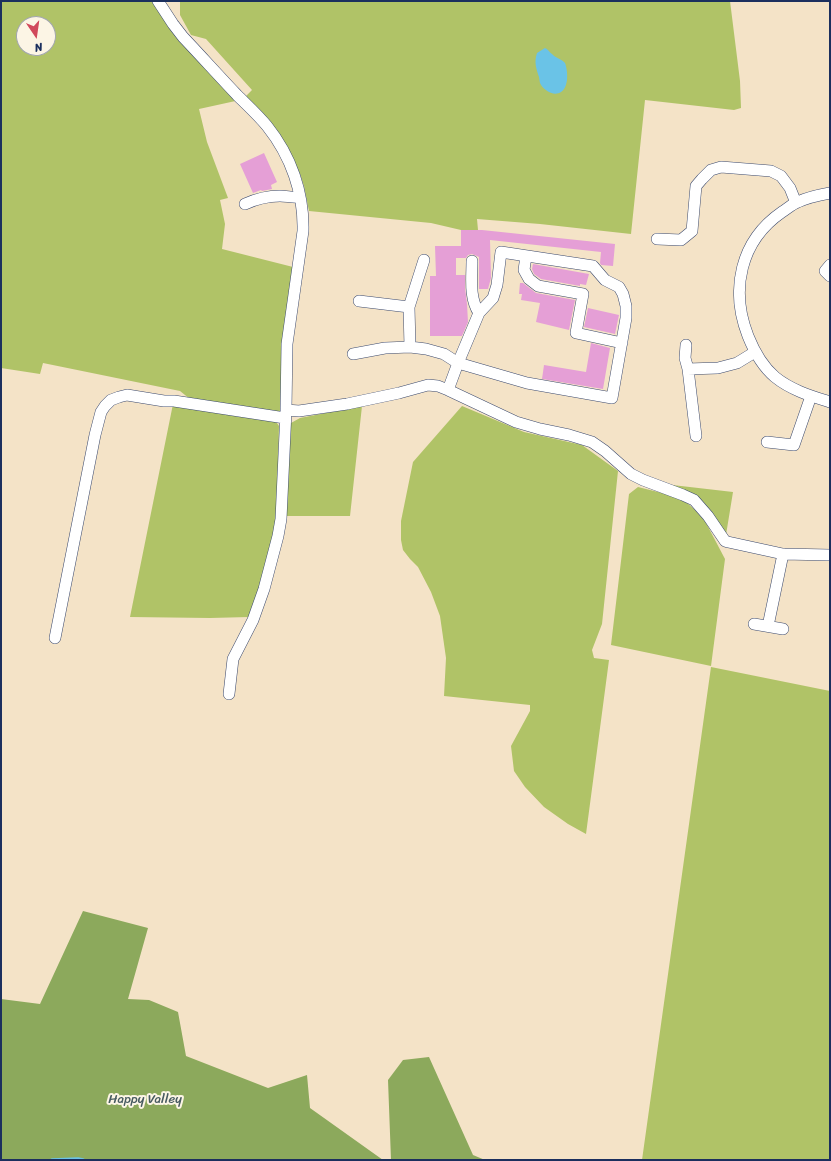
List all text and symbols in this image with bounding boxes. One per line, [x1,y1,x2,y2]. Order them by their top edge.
north arrow [16,16,56,56]
text: N [33,37,44,57]
park label: Happy Valley [108,1092,182,1108]

